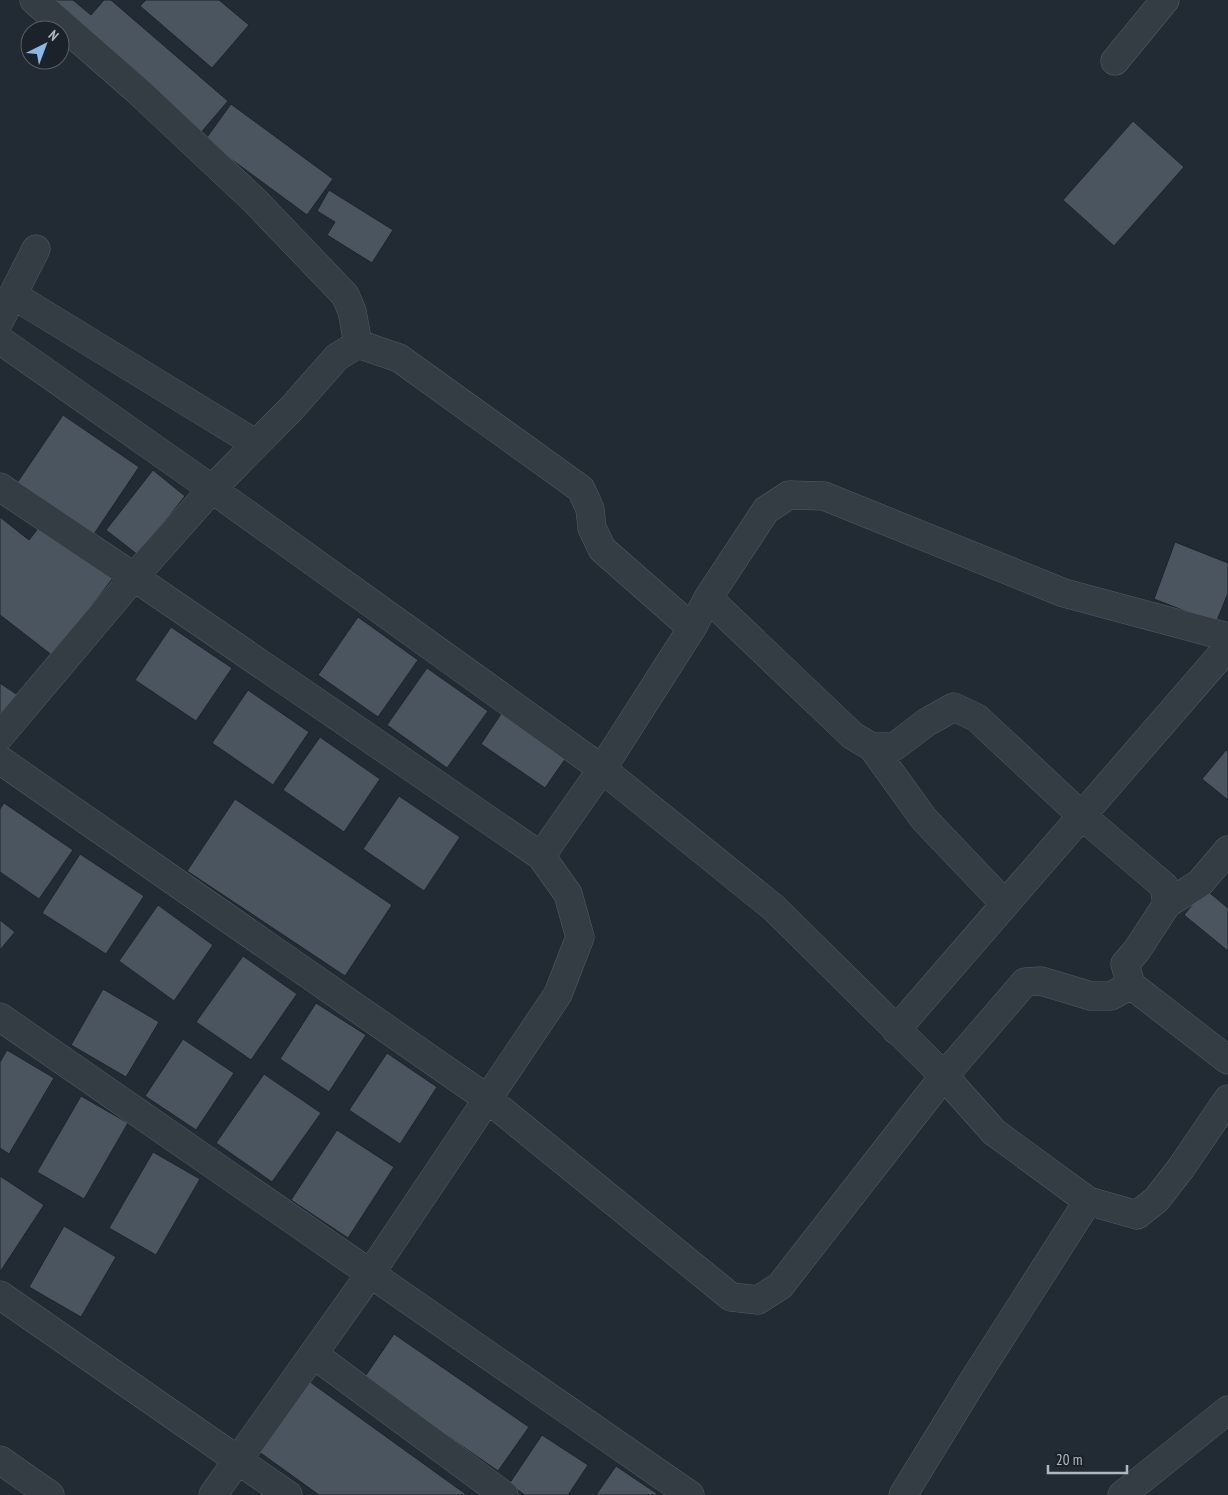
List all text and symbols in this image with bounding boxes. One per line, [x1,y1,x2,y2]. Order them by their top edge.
north arrow [20,20,70,70]
text: N [45,26,63,45]
scale bar [1048,1442,1127,1474]
text: 20 m [1056,1450,1082,1469]

